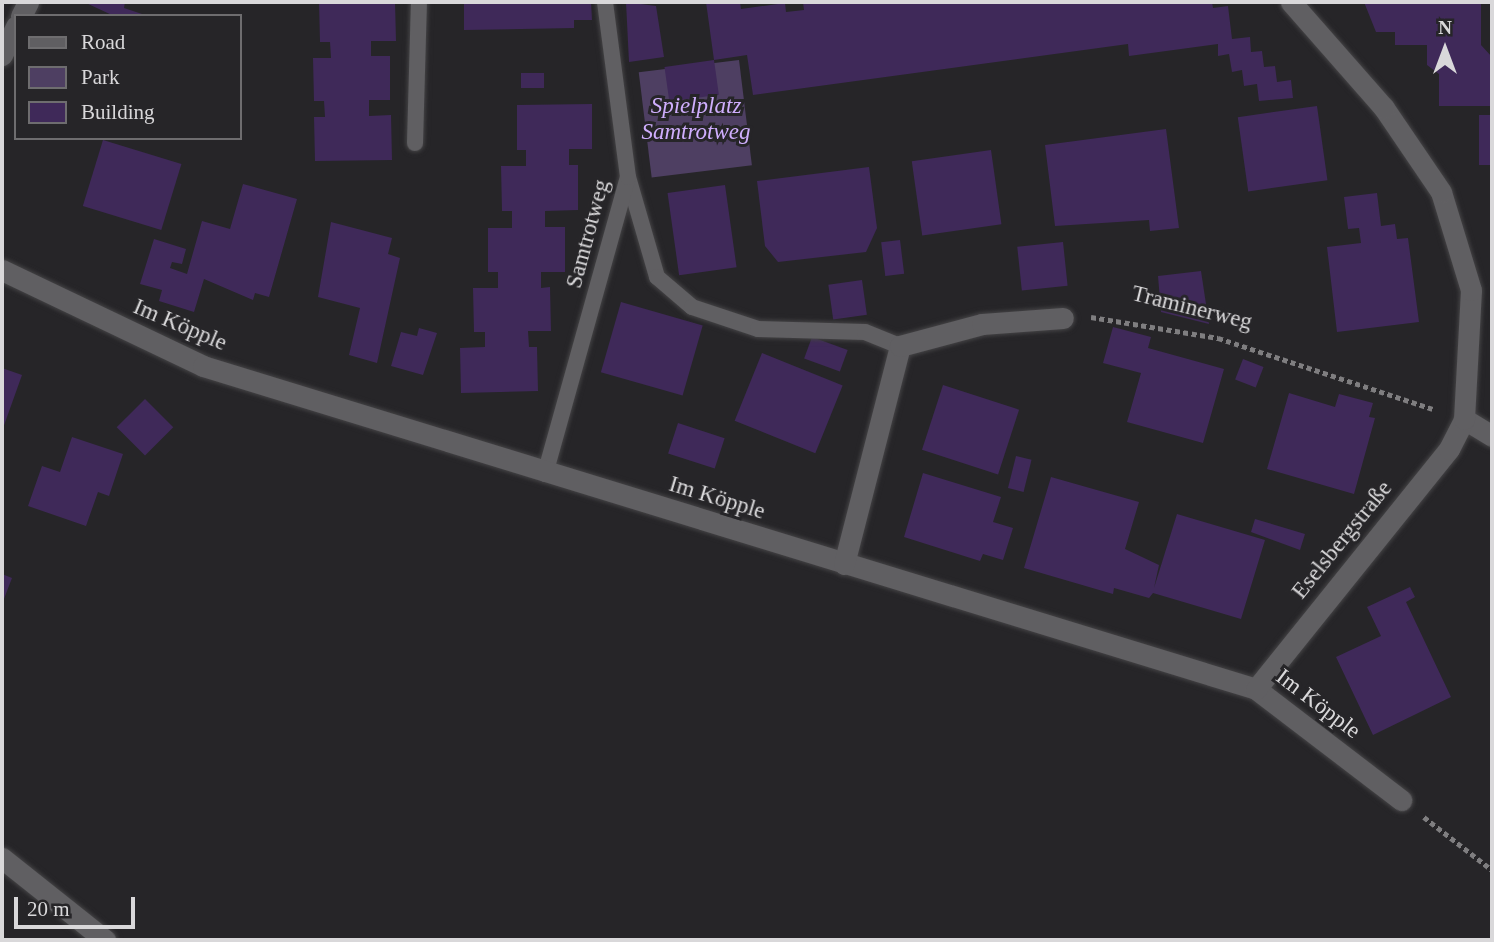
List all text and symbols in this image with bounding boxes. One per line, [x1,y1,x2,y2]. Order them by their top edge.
legend [14,14,242,140]
north arrow [1410,14,1480,84]
text: N [1438,17,1452,38]
text: Road [81,30,125,54]
text: Park [81,65,120,89]
park label: Spielplatz Samtrotweg [641,92,751,146]
text: Building [81,100,155,124]
street label: Samtrotweg [560,177,616,291]
street label: Traminerweg [1129,280,1255,336]
street label: Im Köpple [129,293,231,357]
street label: Im Köpple [666,470,768,526]
street label: Eselsbergstraße [1286,475,1398,605]
street label: Im Köpple [1270,663,1366,745]
scale bar [18,883,138,927]
text: 20 m [27,897,70,921]

